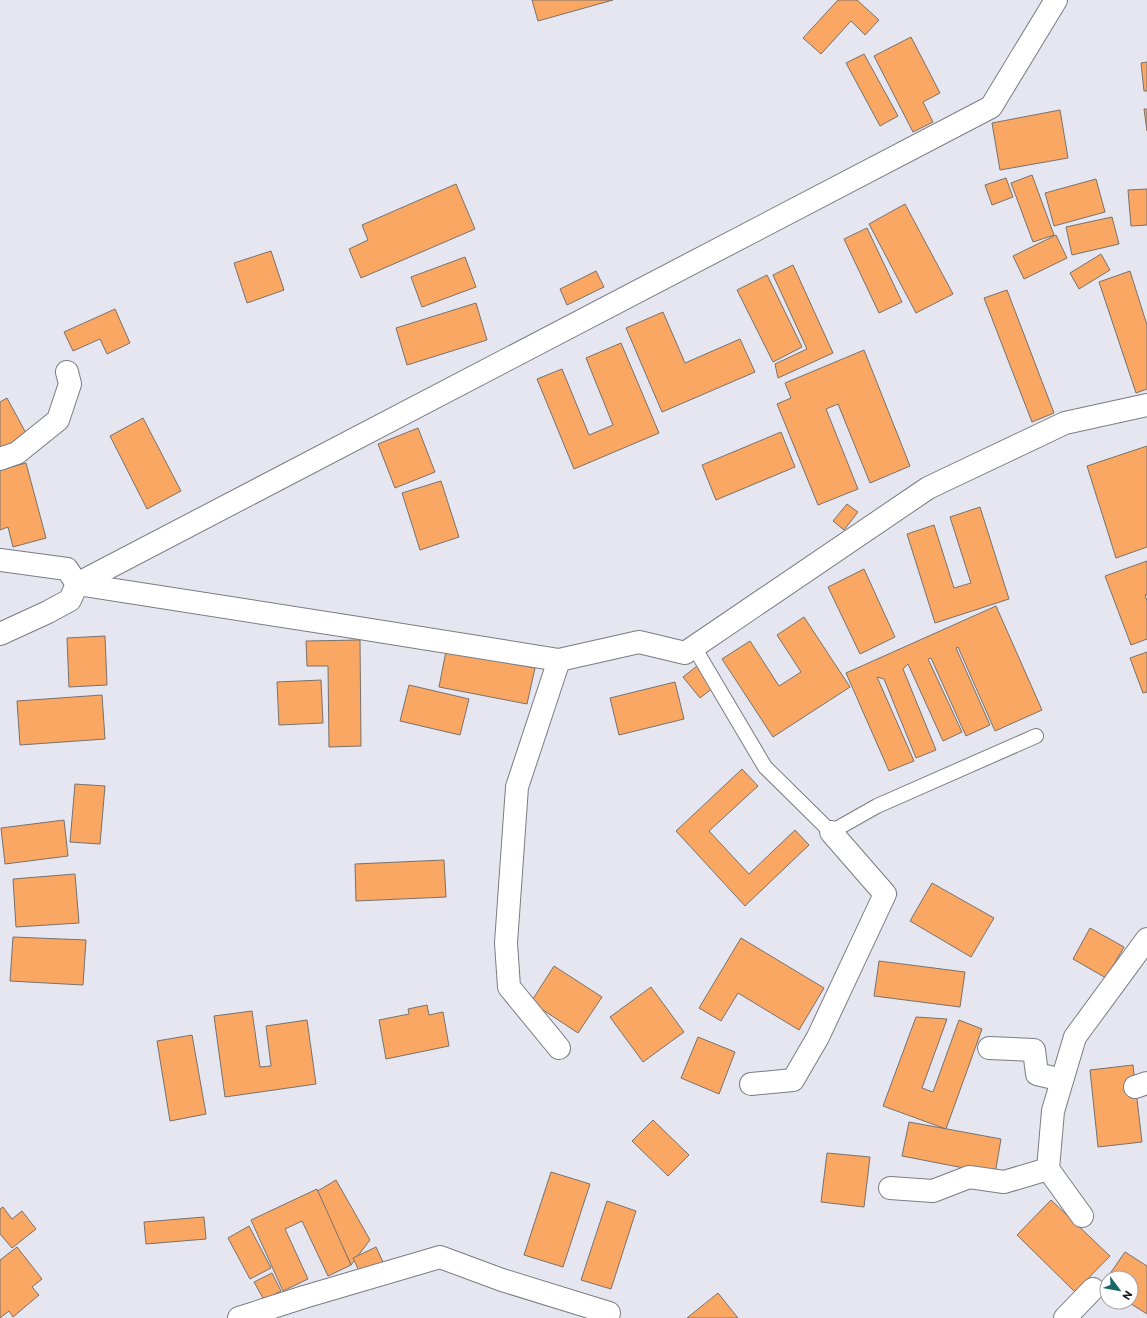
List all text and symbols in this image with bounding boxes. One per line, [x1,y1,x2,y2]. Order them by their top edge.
north arrow [1099,1270,1139,1310]
text: N [1120,1289,1136,1303]

